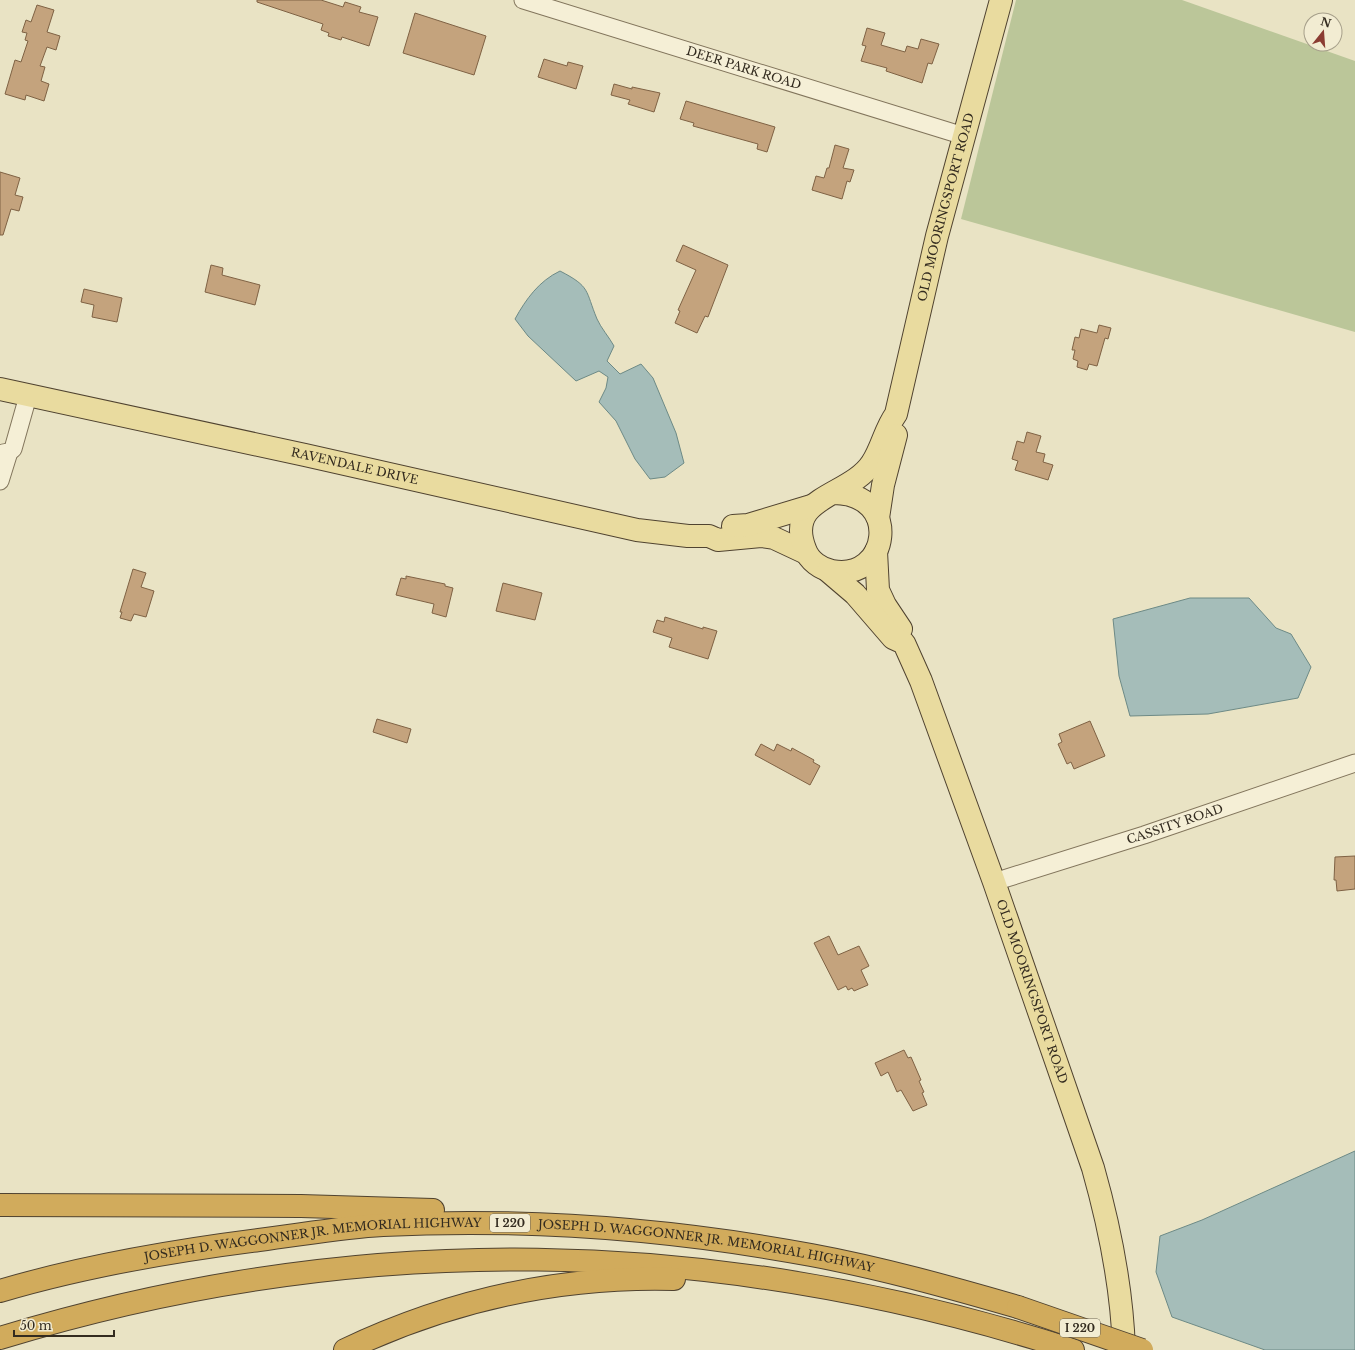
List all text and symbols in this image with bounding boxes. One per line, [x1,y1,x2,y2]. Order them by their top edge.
north arrow [1303,12,1343,52]
text: N [1319,14,1334,31]
street label: DEER PARK ROAD [685,43,803,92]
street label: OLD MOORINGSPORT ROAD [914,111,977,303]
street label: RAVENDALE DRIVE [290,444,420,487]
street label: CASSITY ROAD [1125,801,1225,847]
street label: OLD MOORINGSPORT ROAD [993,897,1071,1086]
road number: I 220 [490,1214,530,1232]
street label: JOSEPH D. WAGGONNER JR. MEMORIAL HIGHWAY [141,1215,482,1265]
street label: JOSEPH D. WAGGONNER JR. MEMORIAL HIGHWAY [536,1216,876,1275]
scale bar [14,1312,114,1338]
text: 50 m [20,1318,52,1333]
road number: I 220 [1060,1319,1100,1337]

